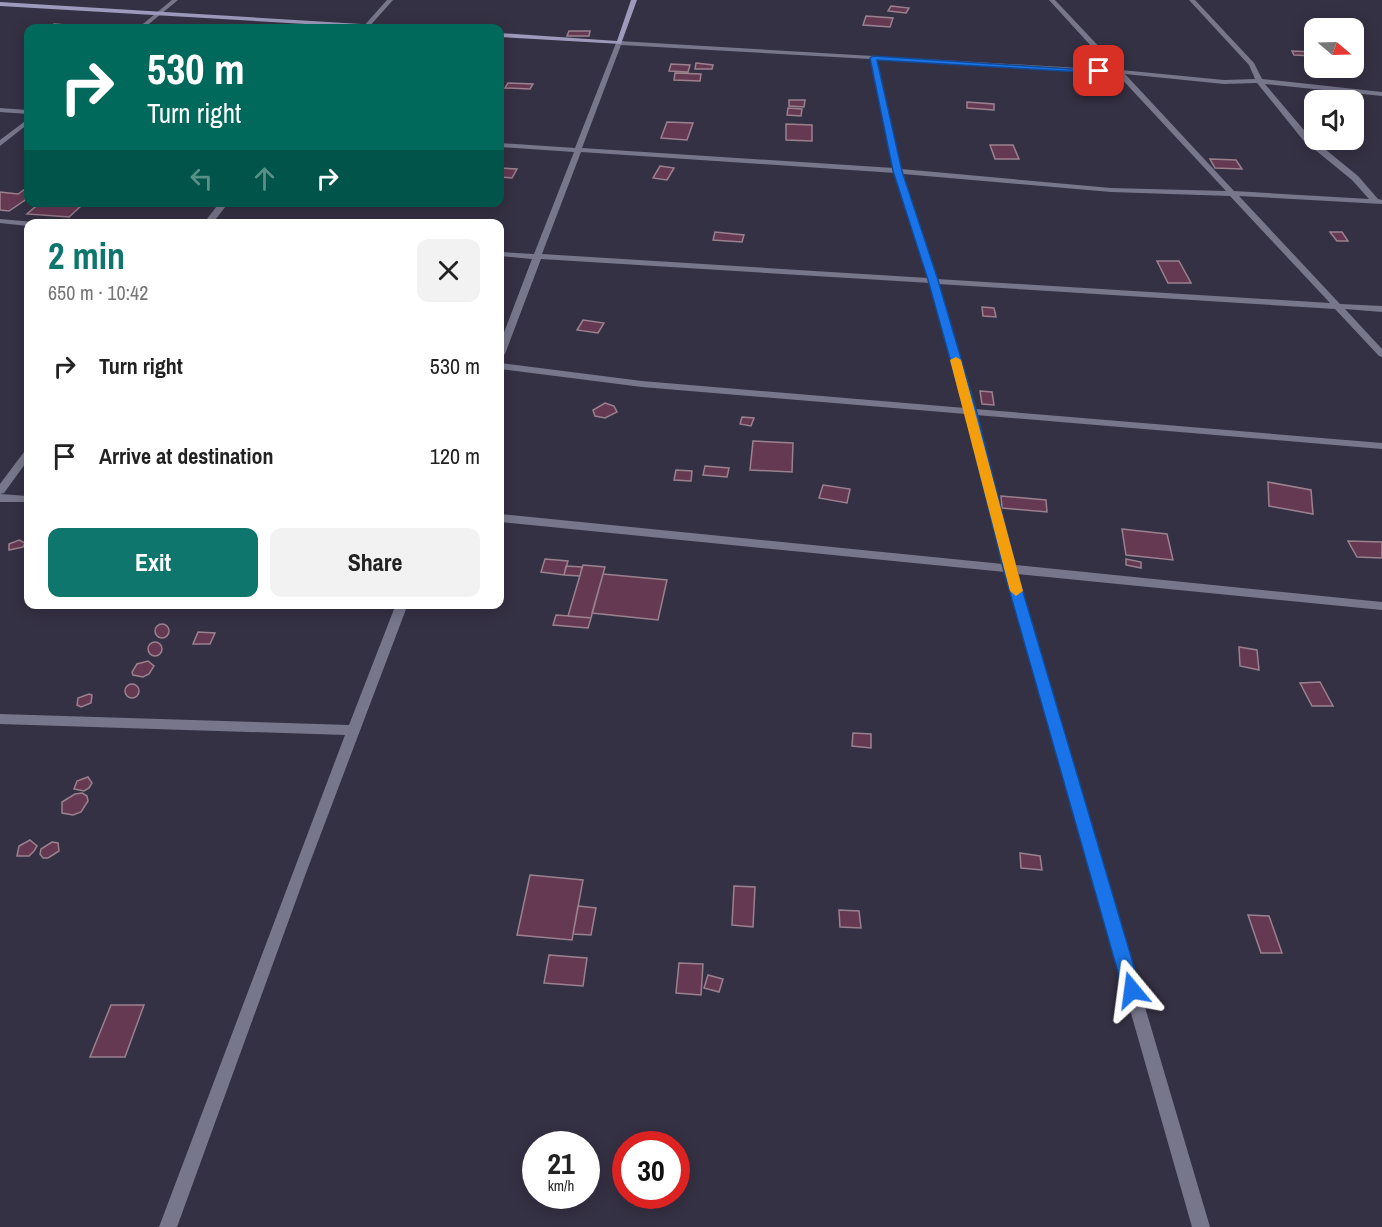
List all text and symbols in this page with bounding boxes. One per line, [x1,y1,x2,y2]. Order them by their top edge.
north arrow [1304,18,1364,78]
map controls [1304,18,1364,150]
text: 530 m [147,41,245,97]
pin [1073,45,1124,96]
icon: right [48,48,126,126]
icon: arrive [1082,54,1115,87]
button: sound [1304,90,1364,150]
text: Turn right [147,95,241,131]
icon: left [185,162,218,195]
icon: ahead [248,162,281,195]
icon: right [311,162,344,195]
text: 2 min [48,232,125,280]
button: close [417,239,480,302]
text: 650 m · 10:42 [48,279,148,306]
icon: right [48,350,81,383]
text: Turn right [99,351,183,381]
text: 530 m [430,351,480,381]
icon: arrive [48,440,81,473]
text: Arrive at destination [99,441,273,471]
text: 120 m [430,441,480,471]
button: Exit [48,528,258,597]
button: Share [270,528,480,597]
position arrow [1100,958,1164,1022]
speed limit sign: 30 [612,1131,690,1209]
text: 21 [547,1143,575,1183]
text: km/h [548,1175,574,1196]

